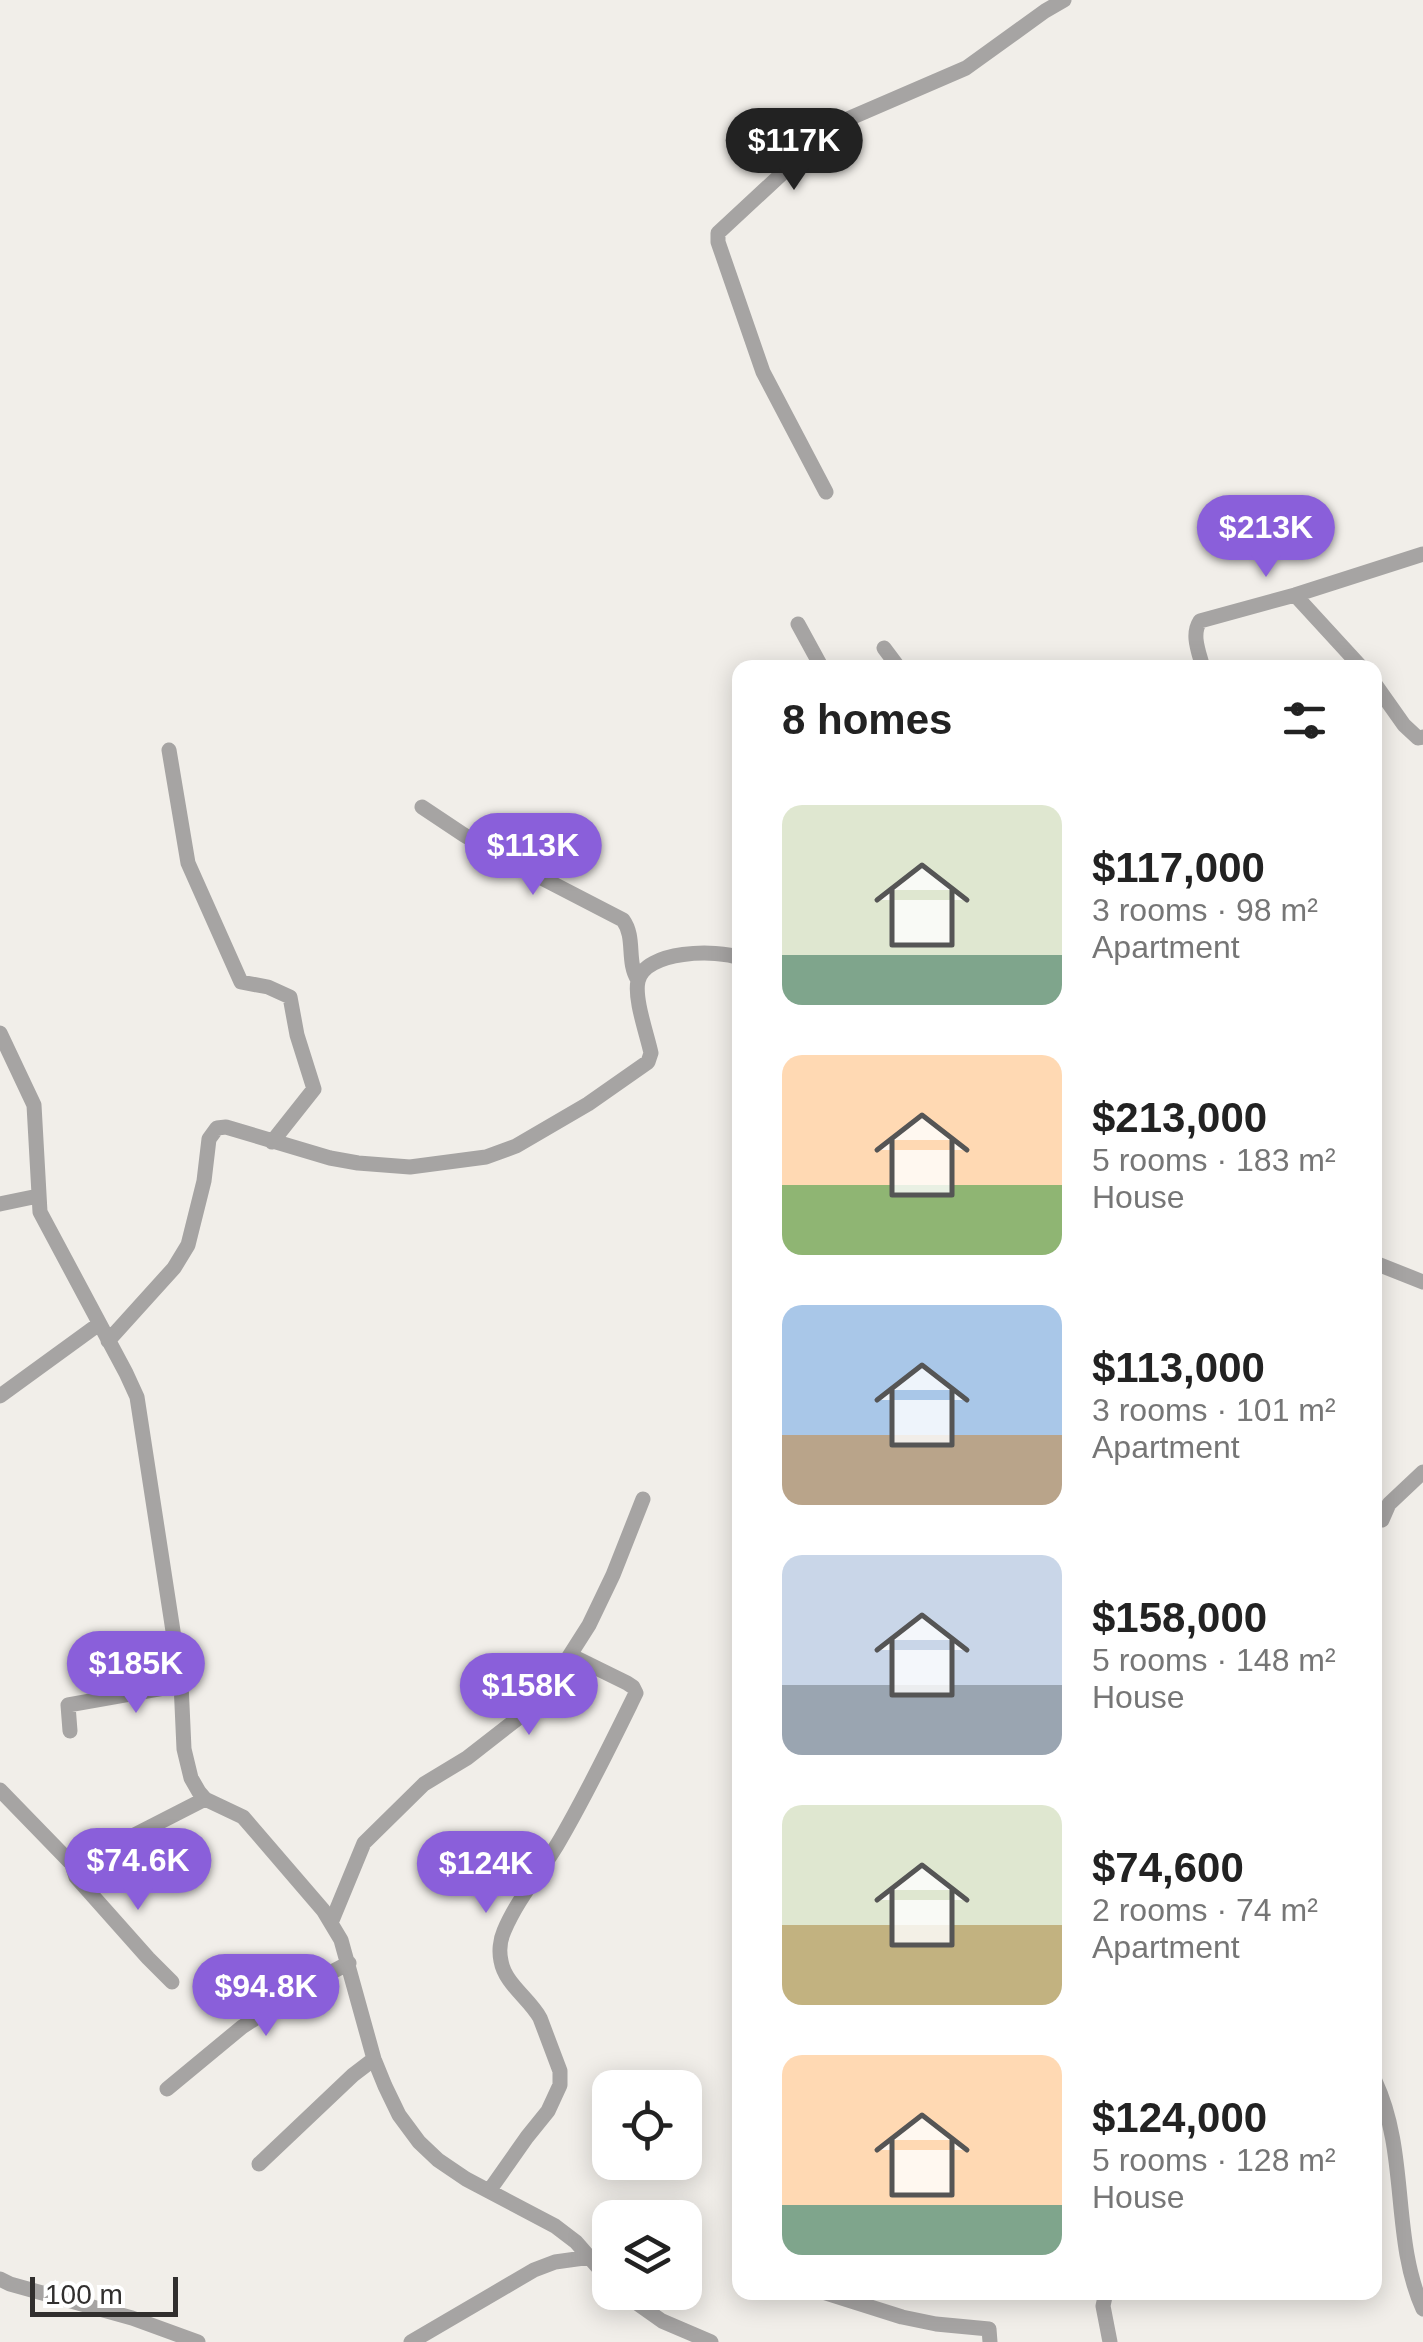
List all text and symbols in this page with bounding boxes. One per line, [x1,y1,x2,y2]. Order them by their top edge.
pin: $117K [724,108,864,193]
text: $117K [748,122,840,158]
pin: $213K [1196,495,1336,580]
text: $213K [1219,509,1313,545]
icon: filters [1277,693,1332,748]
text: 8 homes [782,696,952,743]
pin: $113K [463,813,603,898]
text: $113K [487,827,579,863]
text: $117,000 [1092,844,1265,891]
icon: home [862,845,982,965]
text: 3 rooms · 98 m² [1092,892,1318,928]
text: Apartment [1092,929,1240,965]
text: $213,000 [1092,1094,1267,1141]
icon: home [862,1095,982,1215]
text: 5 rooms · 183 m² [1092,1142,1336,1178]
text: House [1092,1179,1185,1215]
text: $113,000 [1092,1344,1265,1391]
icon: home [862,1345,982,1465]
text: 3 rooms · 101 m² [1092,1392,1336,1428]
text: Apartment [1092,1429,1240,1465]
text: $158,000 [1092,1594,1267,1641]
icon: home [862,1595,982,1715]
pin: $185K [66,1631,206,1716]
text: 5 rooms · 148 m² [1092,1642,1336,1678]
text: $185K [89,1645,183,1681]
pin: $158K [459,1653,599,1738]
text: $158K [482,1667,576,1703]
text: House [1092,1679,1185,1715]
pin: $74.6K [57,1828,219,1913]
pin: $124K [416,1831,556,1916]
text: $74.6K [86,1842,190,1878]
text: $74,600 [1092,1844,1244,1891]
text: $124K [439,1845,533,1881]
icon: home [862,1845,982,1965]
text: 2 rooms · 74 m² [1092,1892,1318,1928]
text: Apartment [1092,1929,1240,1965]
pin: $94.8K [185,1954,347,2039]
text: $94.8K [214,1968,318,2004]
map controls [592,2070,702,2310]
button: locate [592,2070,702,2180]
text: $124,000 [1092,2094,1267,2141]
icon: home [862,2095,982,2215]
text: 5 rooms · 128 m² [1092,2142,1336,2178]
text: House [1092,2179,1185,2215]
button: layers [592,2200,702,2310]
scale bar [30,2272,178,2316]
text: 100 m [45,2279,123,2310]

